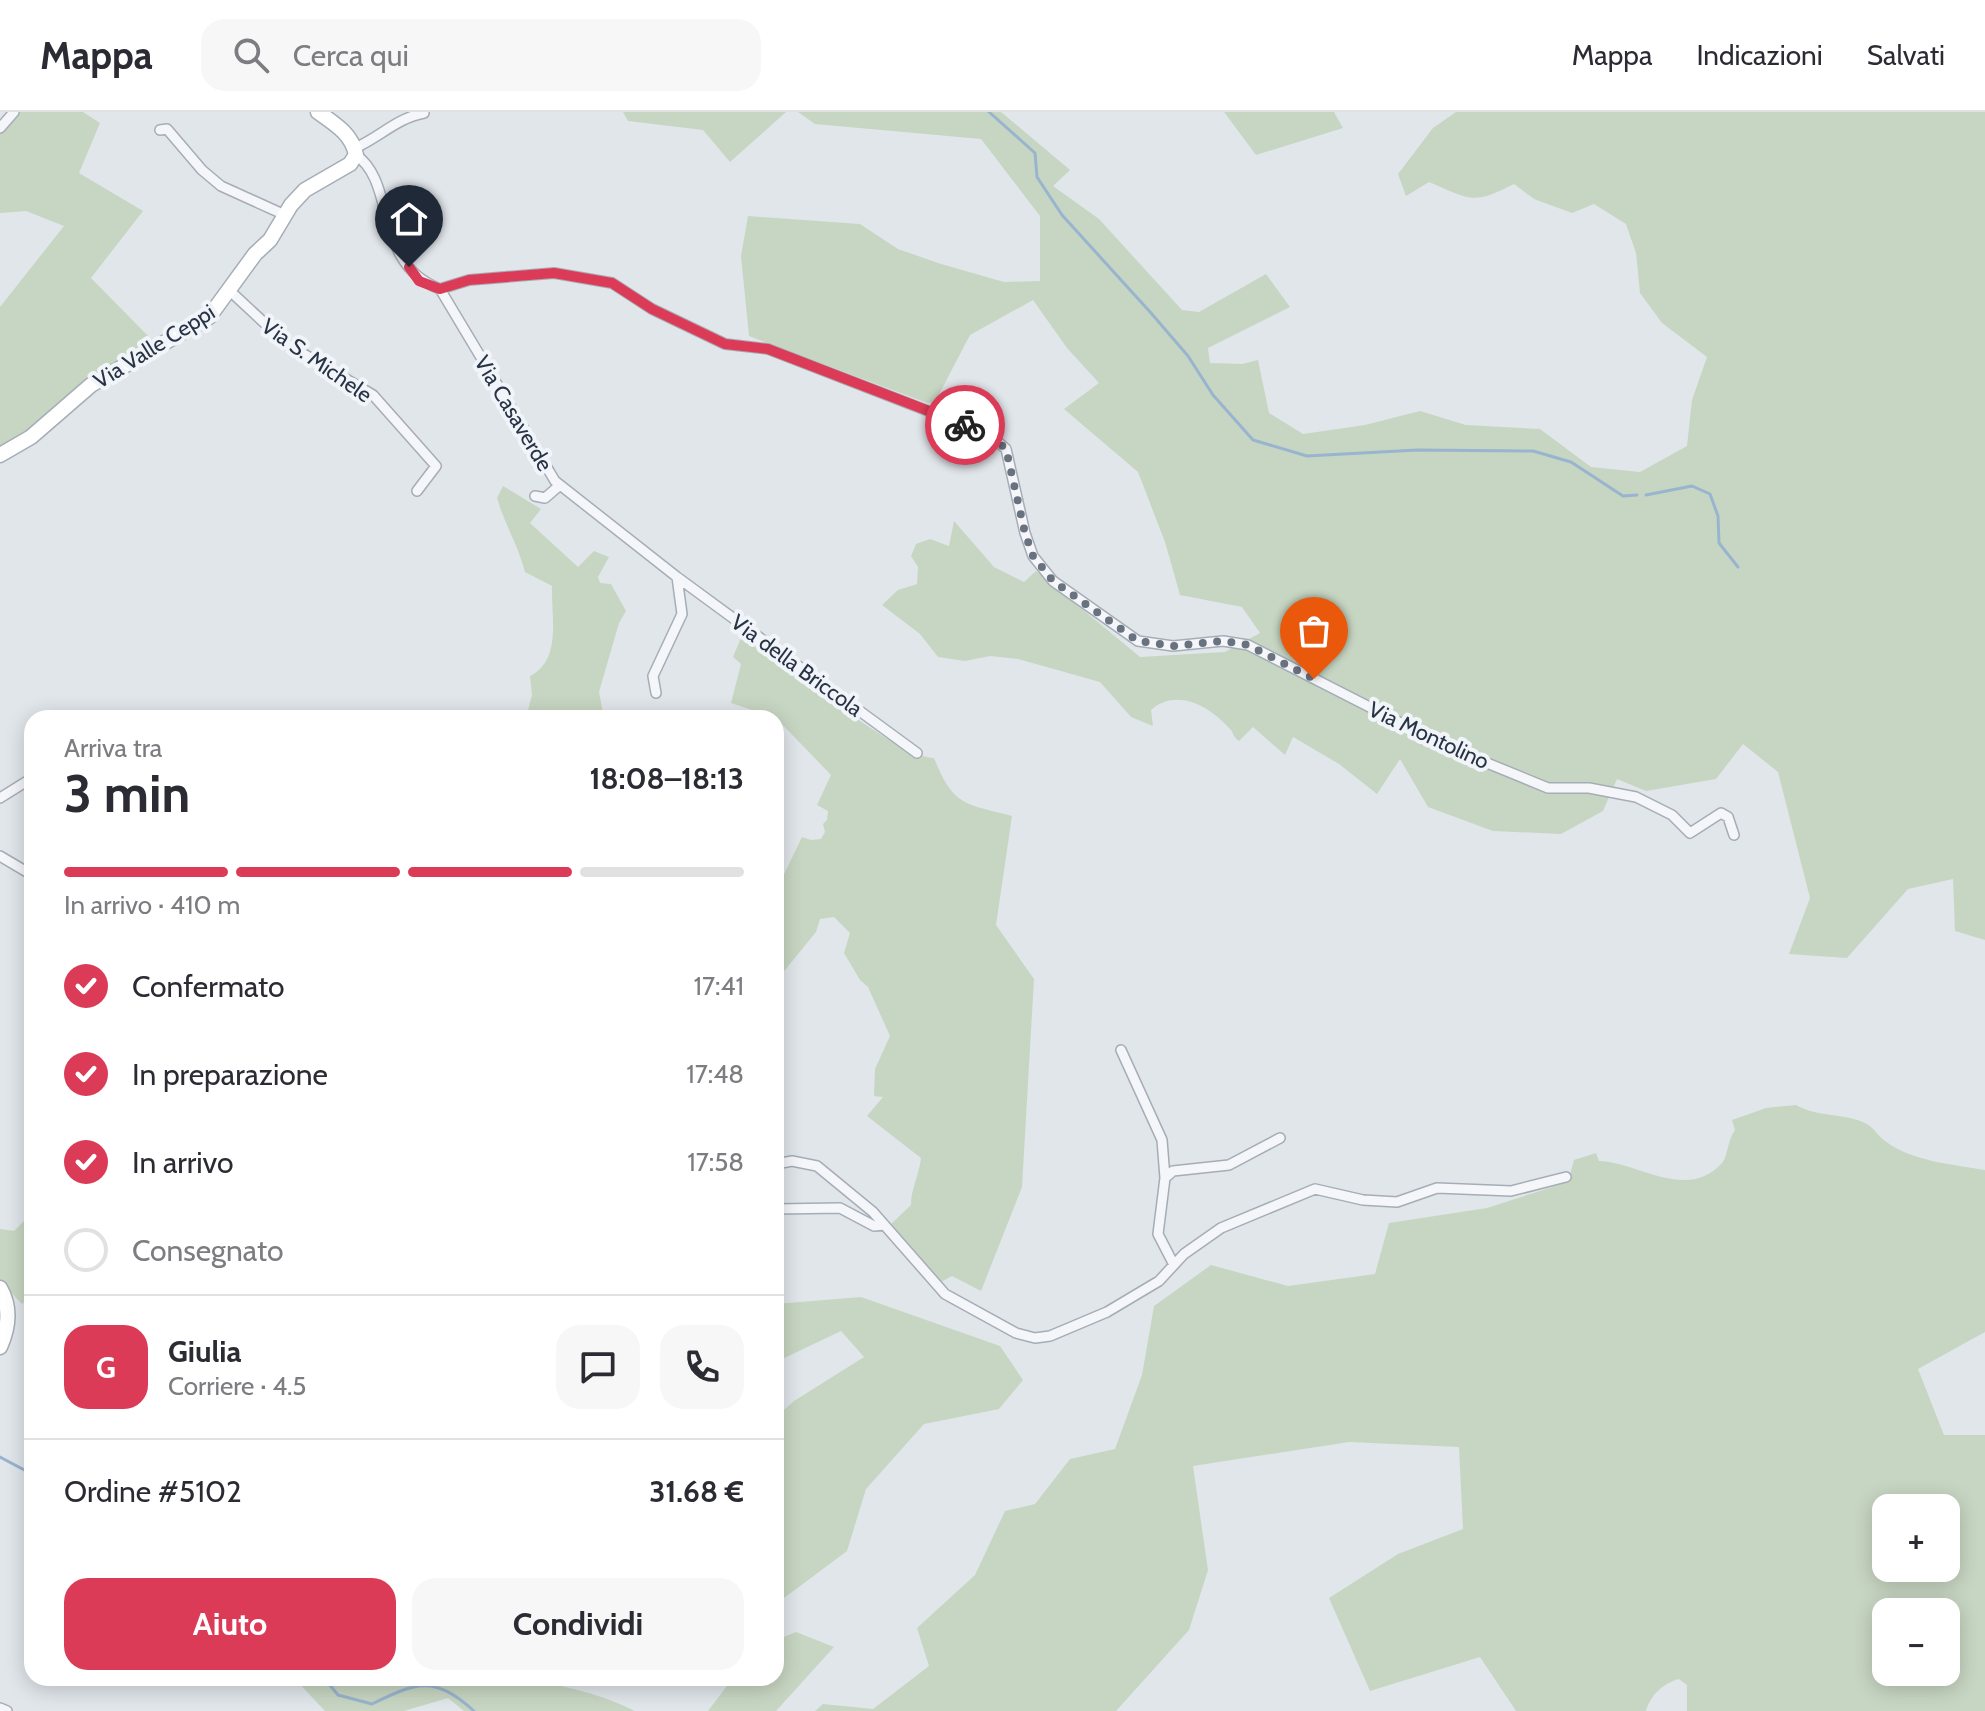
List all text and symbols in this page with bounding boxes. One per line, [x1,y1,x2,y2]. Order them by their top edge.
search box [201,19,761,91]
text: Mappa [40,32,153,79]
icon: search [229,33,273,77]
text: Cerca qui [293,37,409,74]
text: Mappa [1572,38,1652,72]
text: Indicazioni [1696,38,1823,72]
text: Salvati [1867,38,1945,72]
pin [375,185,443,267]
icon: home [387,197,431,241]
street label: Via Valle Ceppi [89,298,220,394]
street label: Via S. Michele [256,312,377,408]
street label: Via Casaverde [469,351,559,476]
courier [925,385,1005,465]
icon: bike [943,403,987,447]
pin [1280,597,1348,679]
street label: Via della Briccola [726,609,868,722]
icon: bag [1292,609,1336,653]
street label: Via Montolino [1364,696,1493,775]
text: Arriva tra [64,732,162,764]
text: 18:08–18:13 [590,760,744,797]
text: 3 min [64,762,190,825]
text: In arrivo · 410 m [64,889,240,921]
icon: check [64,964,108,1008]
text: Confermato [132,968,285,1005]
text: 17:41 [694,970,744,1002]
icon: check [64,1052,108,1096]
text: In preparazione [132,1056,328,1093]
text: 17:48 [686,1058,744,1090]
icon: check [64,1140,108,1184]
text: In arrivo [132,1144,234,1181]
text: 17:58 [687,1146,744,1178]
text: Consegnato [132,1232,283,1269]
button: chat [556,1325,640,1409]
button: phone [660,1325,744,1409]
text: Giulia [168,1333,242,1370]
text: G [96,1349,116,1386]
text: Corriere · 4.5 [168,1370,306,1402]
text: Ordine #5102 [64,1473,242,1510]
text: 31.68 € [649,1473,744,1510]
map controls [1872,1494,1960,1686]
button: + [1872,1494,1960,1582]
button: Aiuto [64,1578,396,1670]
button: Condividi [412,1578,744,1670]
button: − [1872,1598,1960,1686]

